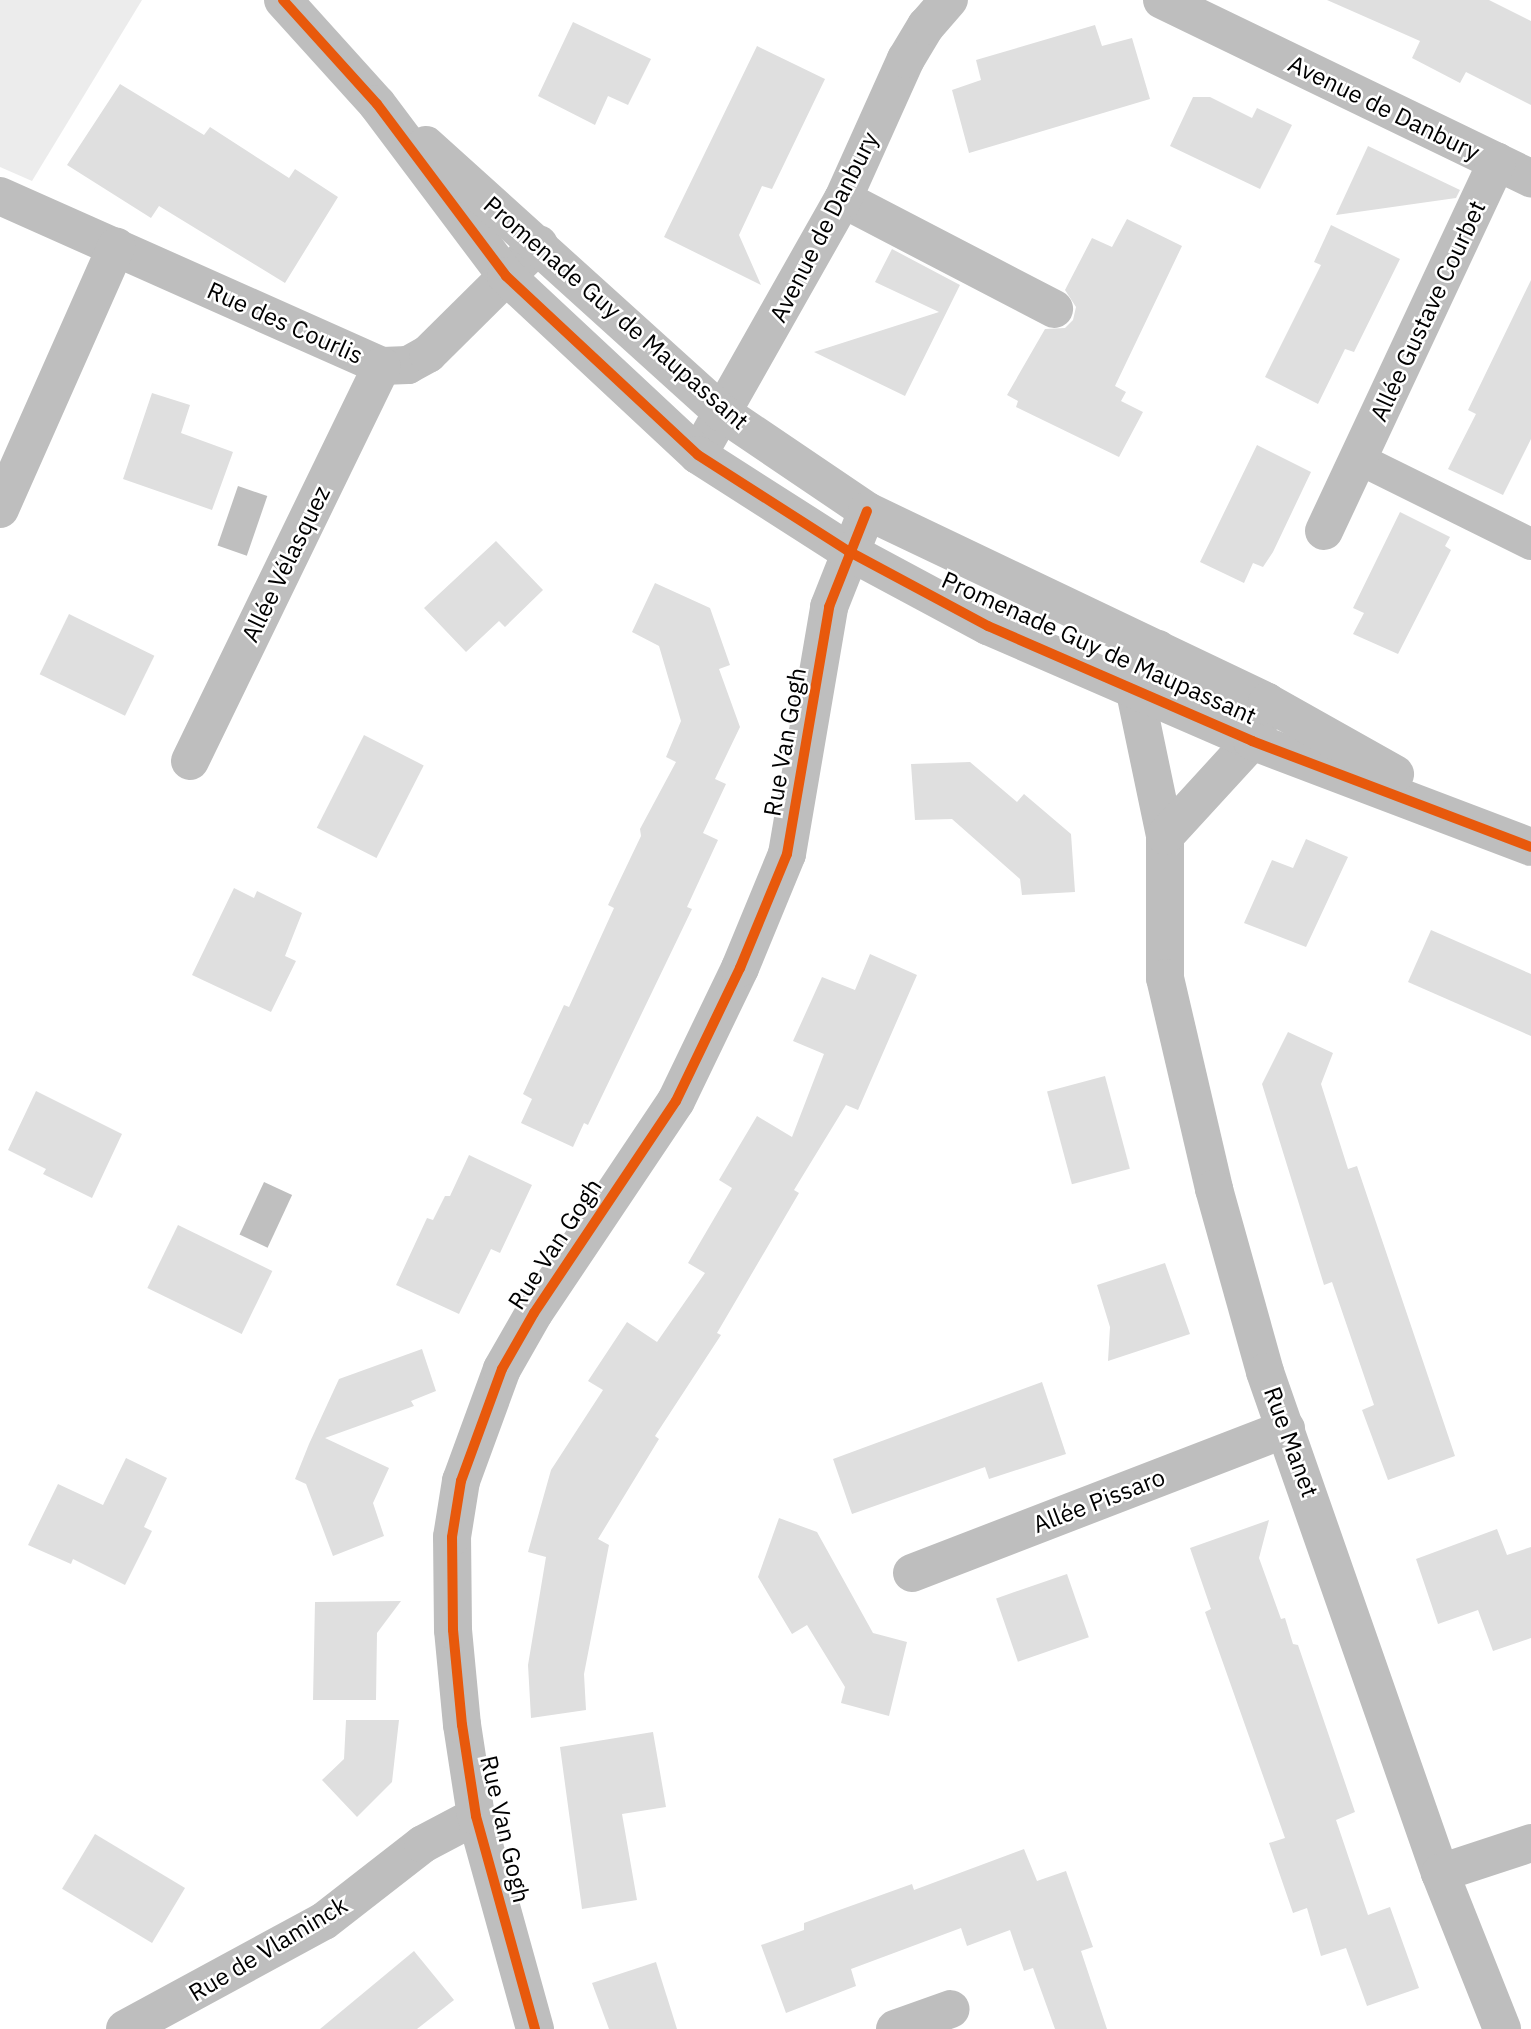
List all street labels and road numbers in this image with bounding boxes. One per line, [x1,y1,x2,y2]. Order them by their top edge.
street label: Avenue de Danbury [1283,49,1485,167]
street label: Avenue de Danbury [764,127,884,327]
street label: Promenade Guy de Maupassant [478,190,754,436]
street label: Allée Gustave Courbet [1364,196,1492,426]
street label: Rue des Courlis [203,276,367,370]
street label: Allée Vélasquez [236,481,336,647]
street label: Promenade Guy de Maupassant [937,565,1261,731]
street label: Rue Van Gogh [758,666,812,818]
street label: Rue Van Gogh [502,1173,608,1315]
street label: Rue Manet [1258,1383,1324,1501]
street label: Allée Pissaro [1029,1463,1169,1539]
street label: Rue Van Gogh [474,1753,536,1905]
street label: Rue de Vlaminck [184,1890,352,2008]

